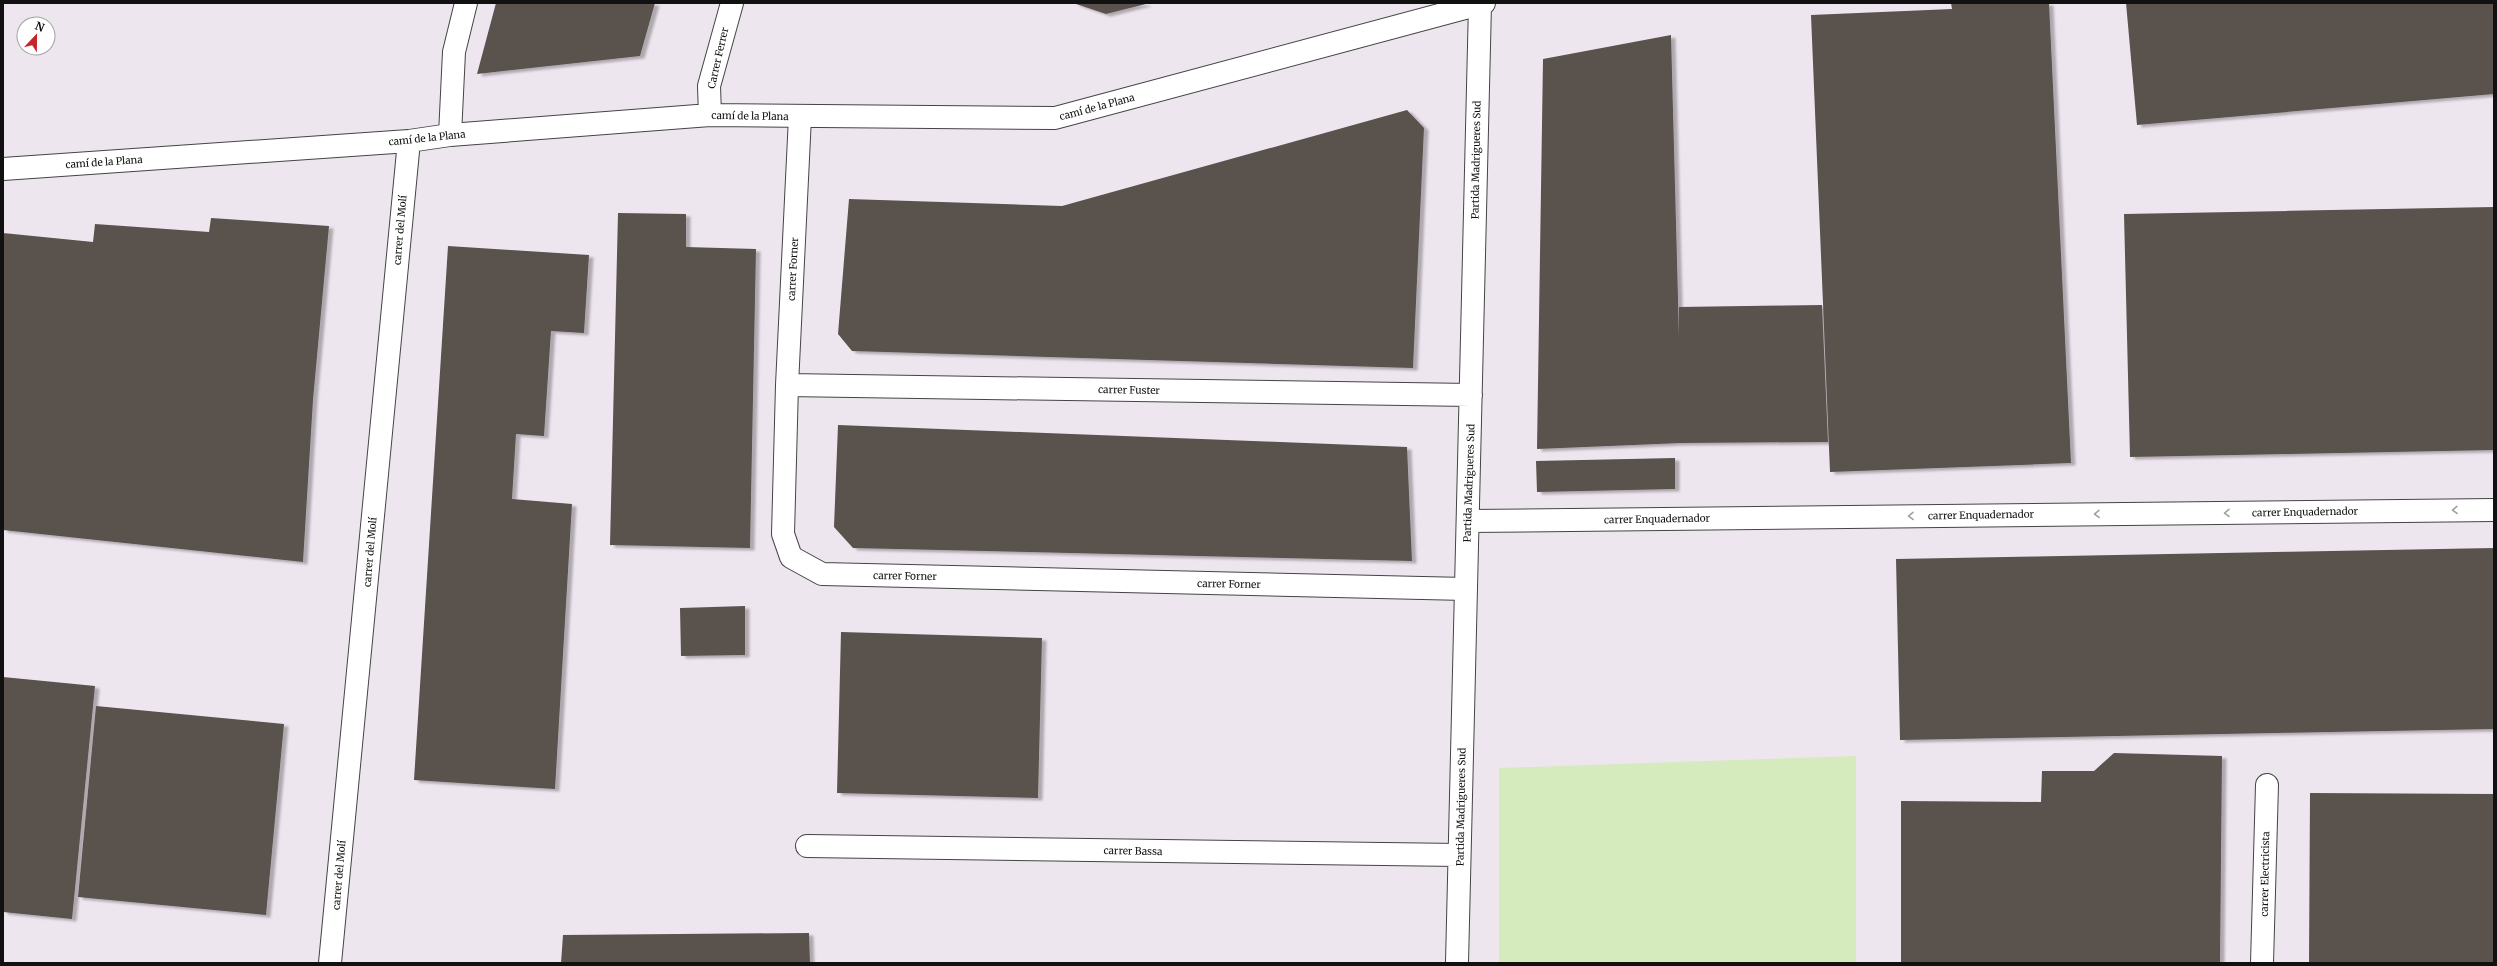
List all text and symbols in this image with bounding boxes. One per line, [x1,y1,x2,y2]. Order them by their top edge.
north arrow [16,16,56,56]
text: N [33,19,47,35]
street label: Carrer Ferrer [705,26,731,90]
street label: camí de la Plana [1058,91,1137,123]
street label: Partida Madrigueres Sud [1468,101,1484,219]
street label: camí de la Plana [711,109,789,123]
street label: camí de la Plana [388,127,467,149]
street label: camí de la Plana [65,153,144,171]
street label: carrer del Molí [390,194,410,265]
street label: carrer Forner [785,236,801,301]
street label: carrer Fuster [1098,383,1161,397]
street label: Partida Madrigueres Sud [1460,424,1478,542]
street label: carrer Enquadernador [2252,505,2359,519]
one-way arrow [2452,506,2458,514]
street label: carrer Enquadernador [1928,508,2035,522]
one-way arrow [2224,509,2230,517]
one-way arrow [2094,510,2100,518]
street label: carrer Enquadernador [1604,512,1711,526]
one-way arrow [1908,512,1914,520]
street label: carrer del Molí [360,516,380,587]
street label: carrer Forner [873,569,937,583]
street label: carrer Forner [1197,577,1261,591]
street label: Partida Madrigueres Sud [1453,748,1469,866]
street label: carrer Electricista [2258,831,2272,917]
street label: carrer del Molí [329,839,349,910]
street label: carrer Bassa [1103,844,1163,858]

